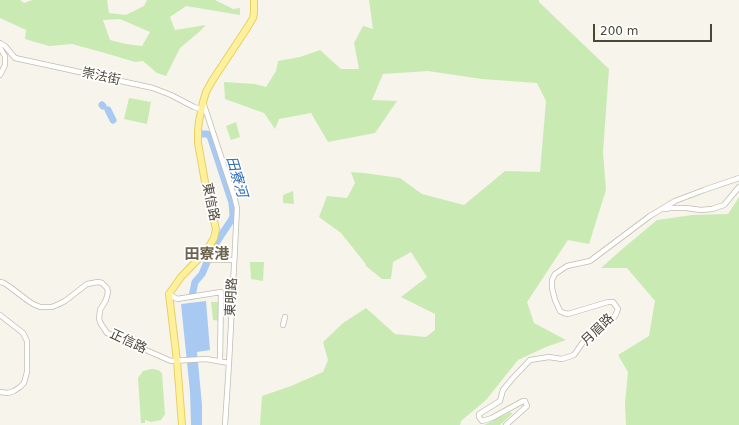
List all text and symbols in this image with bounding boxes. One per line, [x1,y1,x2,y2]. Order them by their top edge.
scale bar [595,16,714,42]
text: 200 m [600,24,638,38]
street label: 崇法街 [80,65,122,89]
water label: 田寮河 [222,154,250,200]
street label: 東信路 [198,181,222,223]
district label: 田寮港 [185,246,229,264]
street label: 東明路 [223,277,241,317]
street label: 月眉路 [579,311,617,349]
street label: 正信路 [107,327,149,357]

